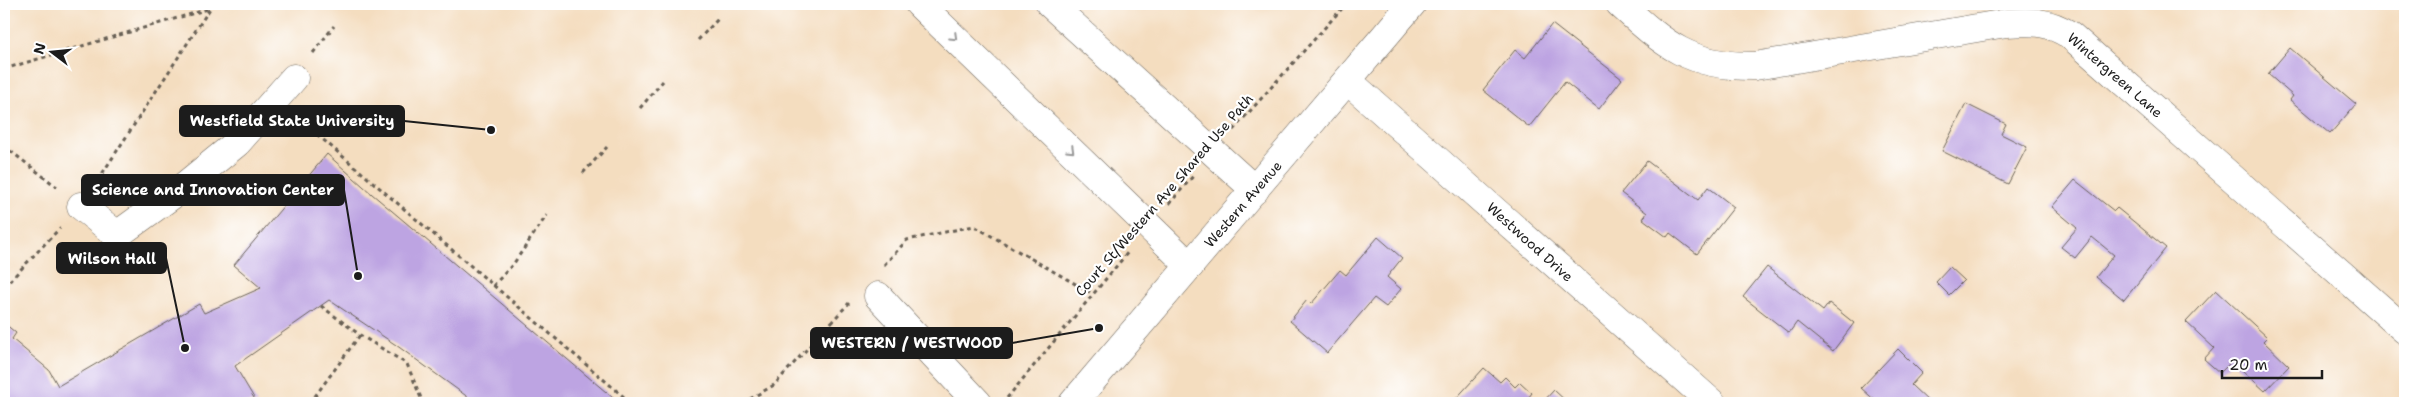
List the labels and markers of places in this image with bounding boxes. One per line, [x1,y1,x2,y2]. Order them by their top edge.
callout: Westfield State University [180,106,404,136]
callout: Science and Innovation Center [82,175,344,205]
callout: Wilson Hall [57,243,166,273]
callout: WESTERN / WESTWOOD [811,328,1012,358]

